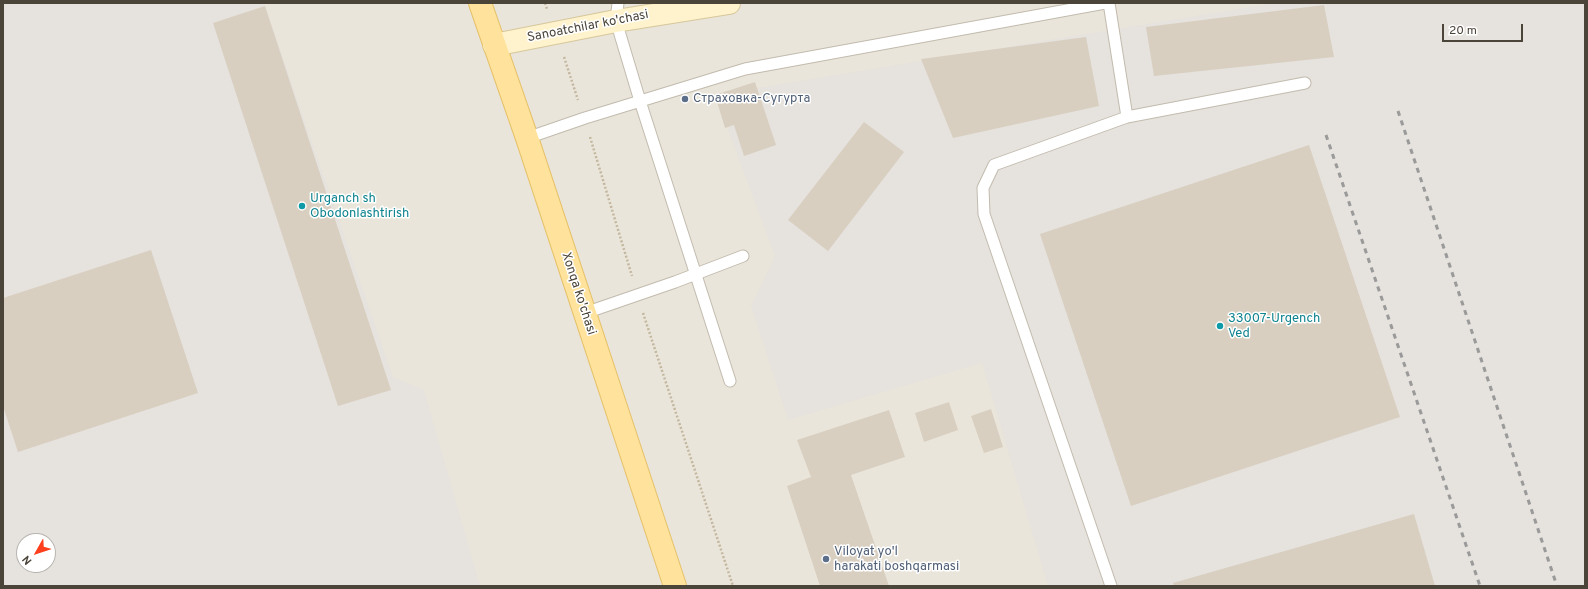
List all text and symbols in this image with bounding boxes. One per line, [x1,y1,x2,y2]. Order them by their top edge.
street label: Sanoatchilar ko'chasi [526,8,650,46]
scale bar [1444,16,1525,42]
text: 20 m [1449,23,1477,39]
place label: Страховка-Сугурта [693,91,810,107]
marker: Страховка-Сугурта [680,94,690,104]
place label: Urganch sh Obodonlashtirish [310,191,409,222]
marker: Urganch sh Obodonlashtirish [297,201,307,211]
street label: Xonqa ko'chasi [557,251,599,337]
place label: 33007-Urgench Ved [1228,311,1320,342]
marker: 33007-Urgench Ved [1215,321,1225,331]
north arrow [16,533,56,573]
place label: Viloyat yo'l harakati boshqarmasi [834,544,959,575]
text: N [20,552,35,567]
marker: Viloyat yo'l harakati boshqarmasi [821,554,831,564]

